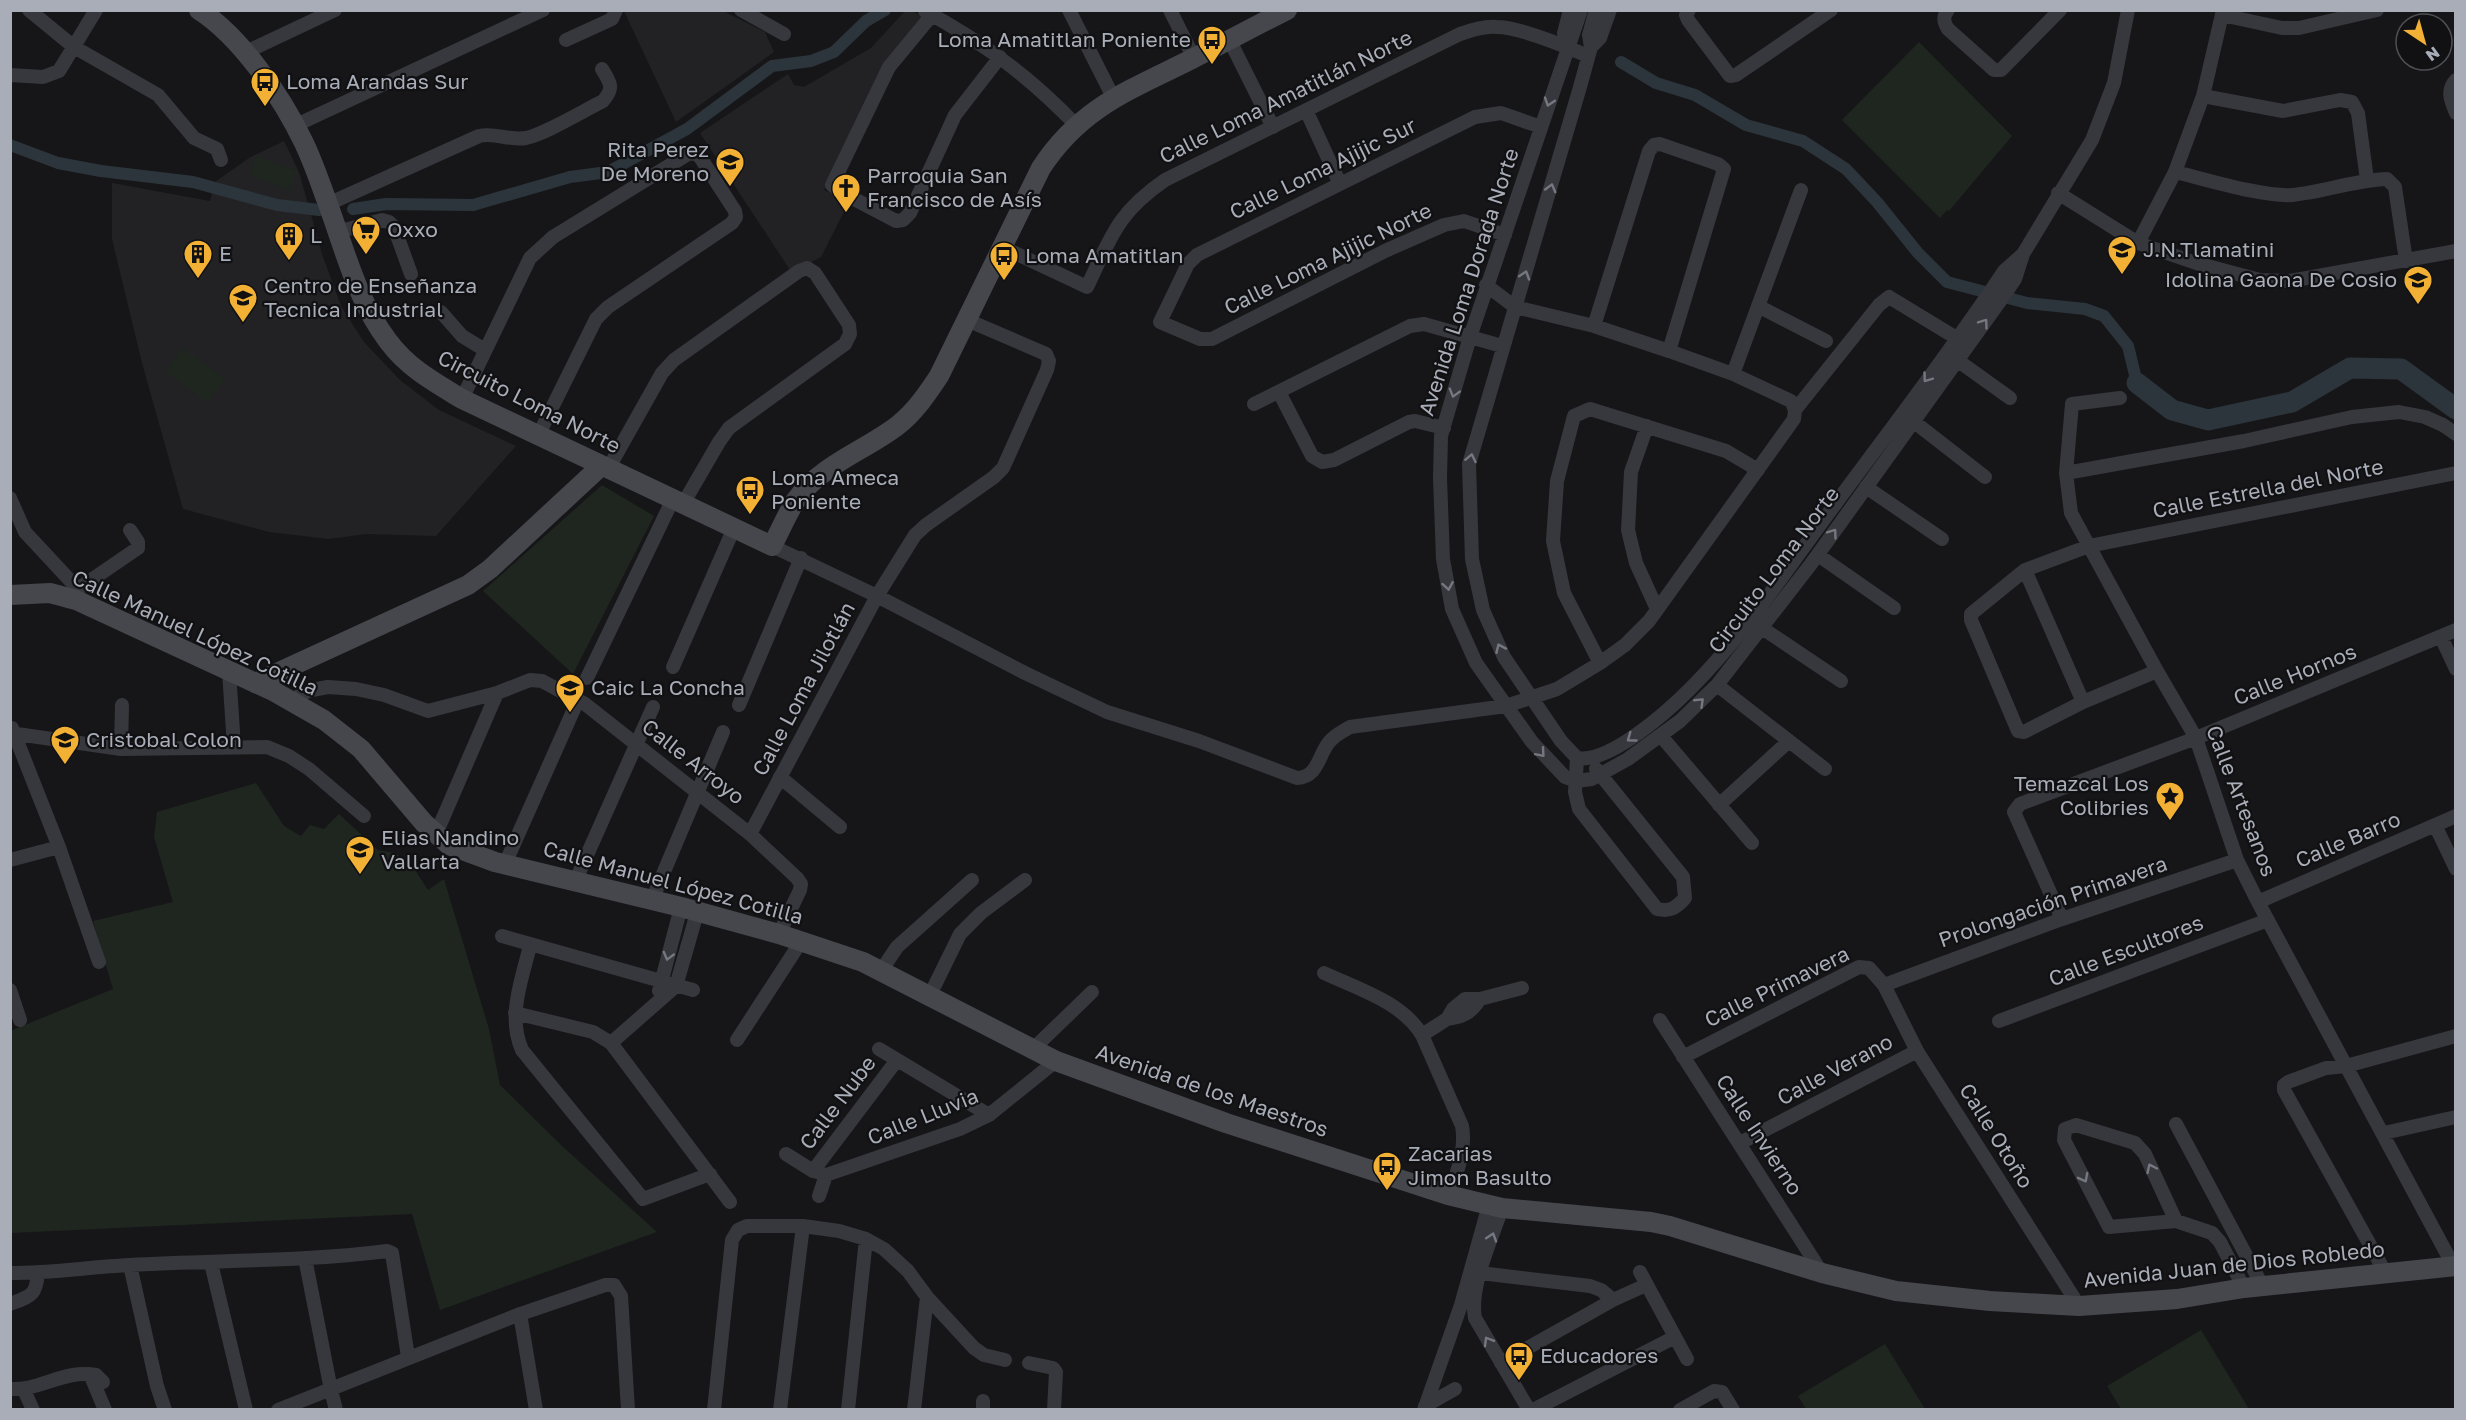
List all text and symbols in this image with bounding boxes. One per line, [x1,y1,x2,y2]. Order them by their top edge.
north arrow [2394,12,2454,72]
street label: Calle Loma Amatitlán Norte [1155,23,1416,169]
bus stop icon: Loma Amatitlan Poniente [1196,24,1228,66]
place label: Loma Amatitlan Poniente [937,26,1191,52]
text: N [2422,42,2444,66]
bus stop icon: Loma Arandas Sur [249,66,281,108]
place label: Loma Arandas Sur [286,68,468,94]
one-way arrow [1544,96,1556,107]
street label: Calle Loma Ajijic Sur [1225,112,1420,225]
place label: Rita Perez De Moreno [601,136,709,186]
street label: Avenida Loma Dorada Norte [1412,145,1524,419]
school or university icon: Rita Perez De Moreno [714,146,746,188]
place label: Parroquia San Francisco de Asís [867,162,1042,212]
church icon: Parroquia San Francisco de Asís [830,172,862,214]
one-way arrow [1544,183,1557,193]
street label: Calle Loma Ajijic Norte [1219,196,1436,320]
supermarket icon: Oxxo [350,214,382,256]
place label: Oxxo [387,216,438,242]
building icon: L [273,220,305,262]
place label: L [310,222,322,248]
school or university icon: J.N.Tlamatini [2106,234,2138,276]
place label: J.N.Tlamatini [2143,236,2274,262]
building icon: E [182,238,214,280]
place label: E [219,240,232,266]
bus stop icon: Loma Amatitlan [988,240,1020,282]
place label: Loma Amatitlan [1025,242,1183,268]
school or university icon: Idolina Gaona De Cosio [2402,264,2434,306]
place label: Idolina Gaona De Cosio [2165,266,2397,292]
one-way arrow [1518,270,1530,281]
place label: Centro de Enseñanza Tecnica Industrial [264,272,477,322]
school or university icon: Centro de Enseñanza Tecnica Industrial [227,282,259,324]
one-way arrow [1977,319,1988,330]
street label: Circuito Loma Norte [434,344,625,458]
one-way arrow [1924,372,1935,383]
one-way arrow [1449,387,1461,398]
street label: Calle Estrella del Norte [2150,453,2385,523]
one-way arrow [1464,454,1477,464]
place label: Loma Ameca Poniente [771,464,899,514]
bus stop icon: Loma Ameca Poniente [734,474,766,516]
street label: Circuito Loma Norte [1702,481,1844,658]
one-way arrow [1826,528,1837,539]
street label: Calle Manuel López Cotilla [68,564,322,701]
one-way arrow [1441,581,1454,591]
street label: Calle Loma Jilotlán [746,597,860,780]
street label: Calle Hornos [2229,638,2360,711]
one-way arrow [1496,644,1508,655]
school or university icon: Caic La Concha [554,672,586,714]
place label: Caic La Concha [591,674,745,700]
one-way arrow [1693,698,1703,709]
street label: Calle Arroyo [637,713,750,809]
street label: Calle Artesanos [2201,721,2283,880]
school or university icon: Cristobal Colon [49,724,81,766]
place label: Cristobal Colon [86,726,242,752]
one-way arrow [1626,731,1637,742]
one-way arrow [1534,746,1545,757]
place label: Temazcal Los Colibries [2014,770,2149,820]
place icon: Temazcal Los Colibries [2154,780,2186,822]
street label: Calle Barro [2291,805,2404,873]
place label: Elias Nandino Vallarta [381,824,519,874]
school or university icon: Elias Nandino Vallarta [344,834,376,876]
street label: Calle Manuel López Cotilla [540,835,806,929]
street label: Prolongación Primavera [1935,850,2170,952]
street label: Calle Escultores [2045,909,2207,991]
street label: Calle Primavera [1700,940,1853,1032]
one-way arrow [663,950,675,961]
street label: Calle Verano [1772,1028,1897,1110]
street label: Avenida de los Maestros [1093,1038,1332,1142]
street label: Calle Nube [794,1050,881,1154]
street label: Calle Invierno [1711,1069,1809,1200]
street label: Calle Otoño [1954,1078,2039,1193]
street label: Calle Lluvia [863,1082,982,1150]
place label: Zacarias Jimon Basulto [1408,1140,1552,1190]
bus stop icon: Zacarias Jimon Basulto [1371,1150,1403,1192]
one-way arrow [2147,1164,2159,1175]
one-way arrow [2076,1172,2088,1183]
one-way arrow [1485,1232,1498,1243]
street label: Avenida Juan de Dios Robledo [2082,1235,2386,1293]
one-way arrow [1484,1337,1495,1347]
bus stop icon: Educadores [1503,1340,1535,1382]
place label: Educadores [1540,1342,1658,1368]

